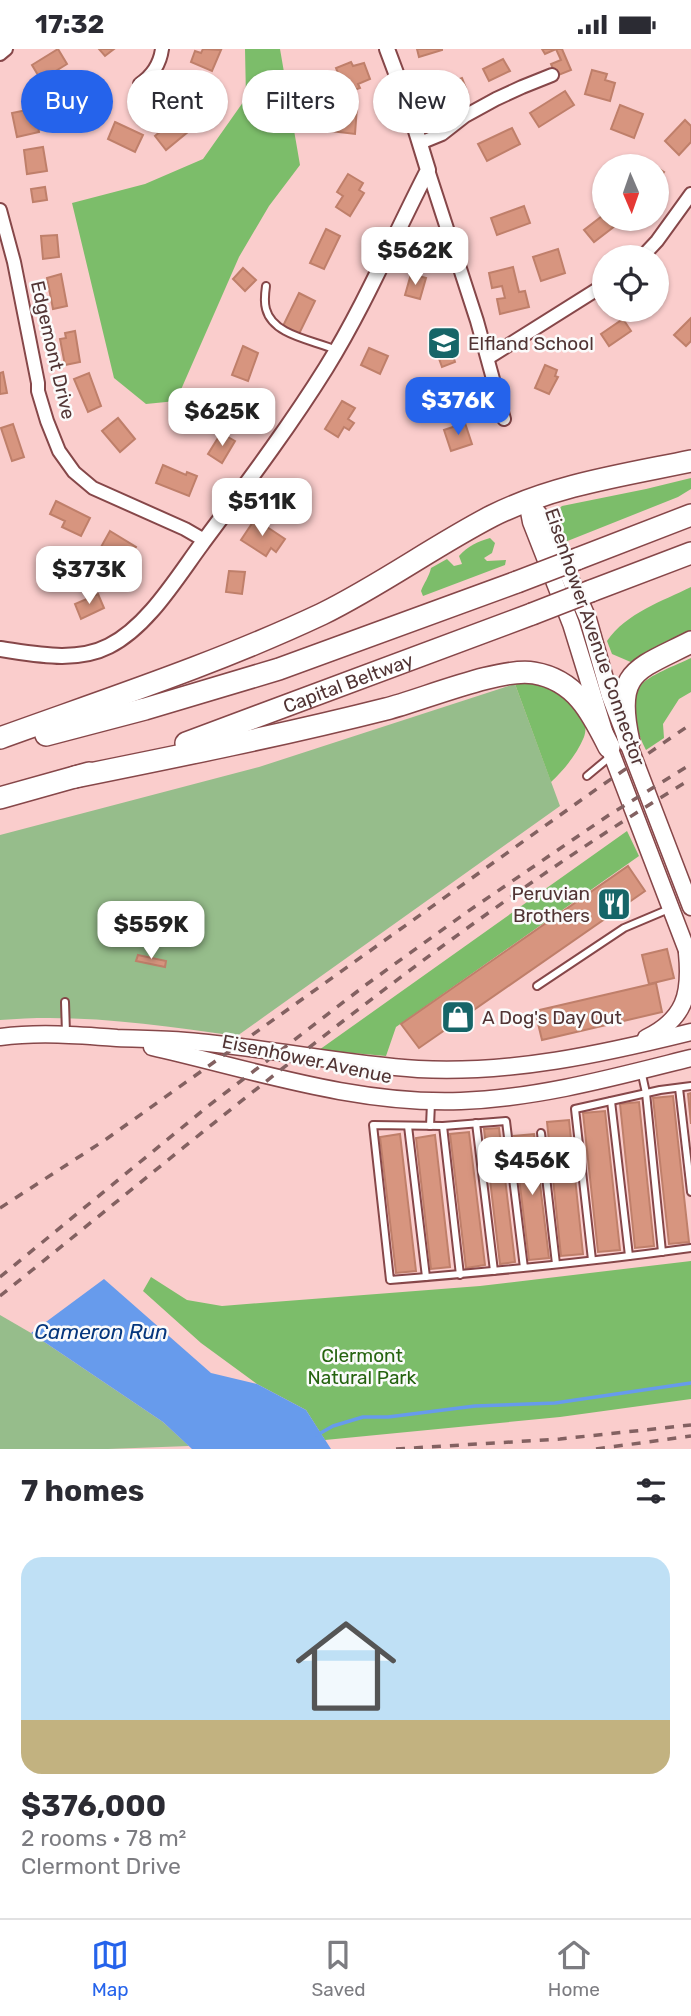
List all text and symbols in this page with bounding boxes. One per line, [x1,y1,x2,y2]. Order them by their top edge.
text: 17:32 [35,9,104,40]
chip: Buy [21,70,113,133]
chip: Rent [127,70,228,133]
chip: Filters [242,70,359,133]
chip: New [373,70,470,133]
north arrow [592,154,668,231]
map controls [592,154,669,322]
pin: $562K [366,227,464,287]
text: $562K [377,236,453,264]
button: locate [592,245,669,322]
street label: Edgemont Drive [26,278,80,422]
school or university icon: Elfland School [425,324,463,362]
place label: Elfland School [468,332,594,355]
pin: $376K [409,377,507,437]
text: $376K [421,386,495,414]
pin: $625K [173,389,271,448]
text: $625K [184,397,260,425]
pin: $511K [213,479,311,538]
text: $511K [228,487,296,515]
street label: Eisenhower Avenue Connector [540,505,650,770]
pin: $373K [40,547,138,606]
text: $373K [52,555,126,583]
street label: Capital Beltway [280,648,417,717]
place label: Peruvian Brothers [512,882,590,927]
restaurant icon: Peruvian Brothers [595,885,633,923]
pin: $559K [102,901,200,961]
text: $559K [113,910,189,938]
shop icon: A Dog's Day Out [439,998,477,1036]
place label: A Dog's Day Out [482,1006,622,1029]
street label: Eisenhower Avenue [220,1030,394,1088]
pin: $456K [483,1137,581,1197]
text: $456K [494,1146,570,1174]
water label: Cameron Run [34,1319,168,1344]
park label: Clermont Natural Park [308,1344,417,1389]
icon: filters [632,1472,670,1510]
text: 7 homes [21,1473,144,1509]
icon: home [283,1603,409,1729]
text: $376,000 [21,1788,166,1824]
text: 2 rooms · 78 m² [21,1824,186,1852]
text: Clermont Drive [21,1852,181,1880]
tab: Map [91,1936,129,2001]
tab: Saved [311,1936,366,2001]
tab: Home [548,1936,600,2001]

